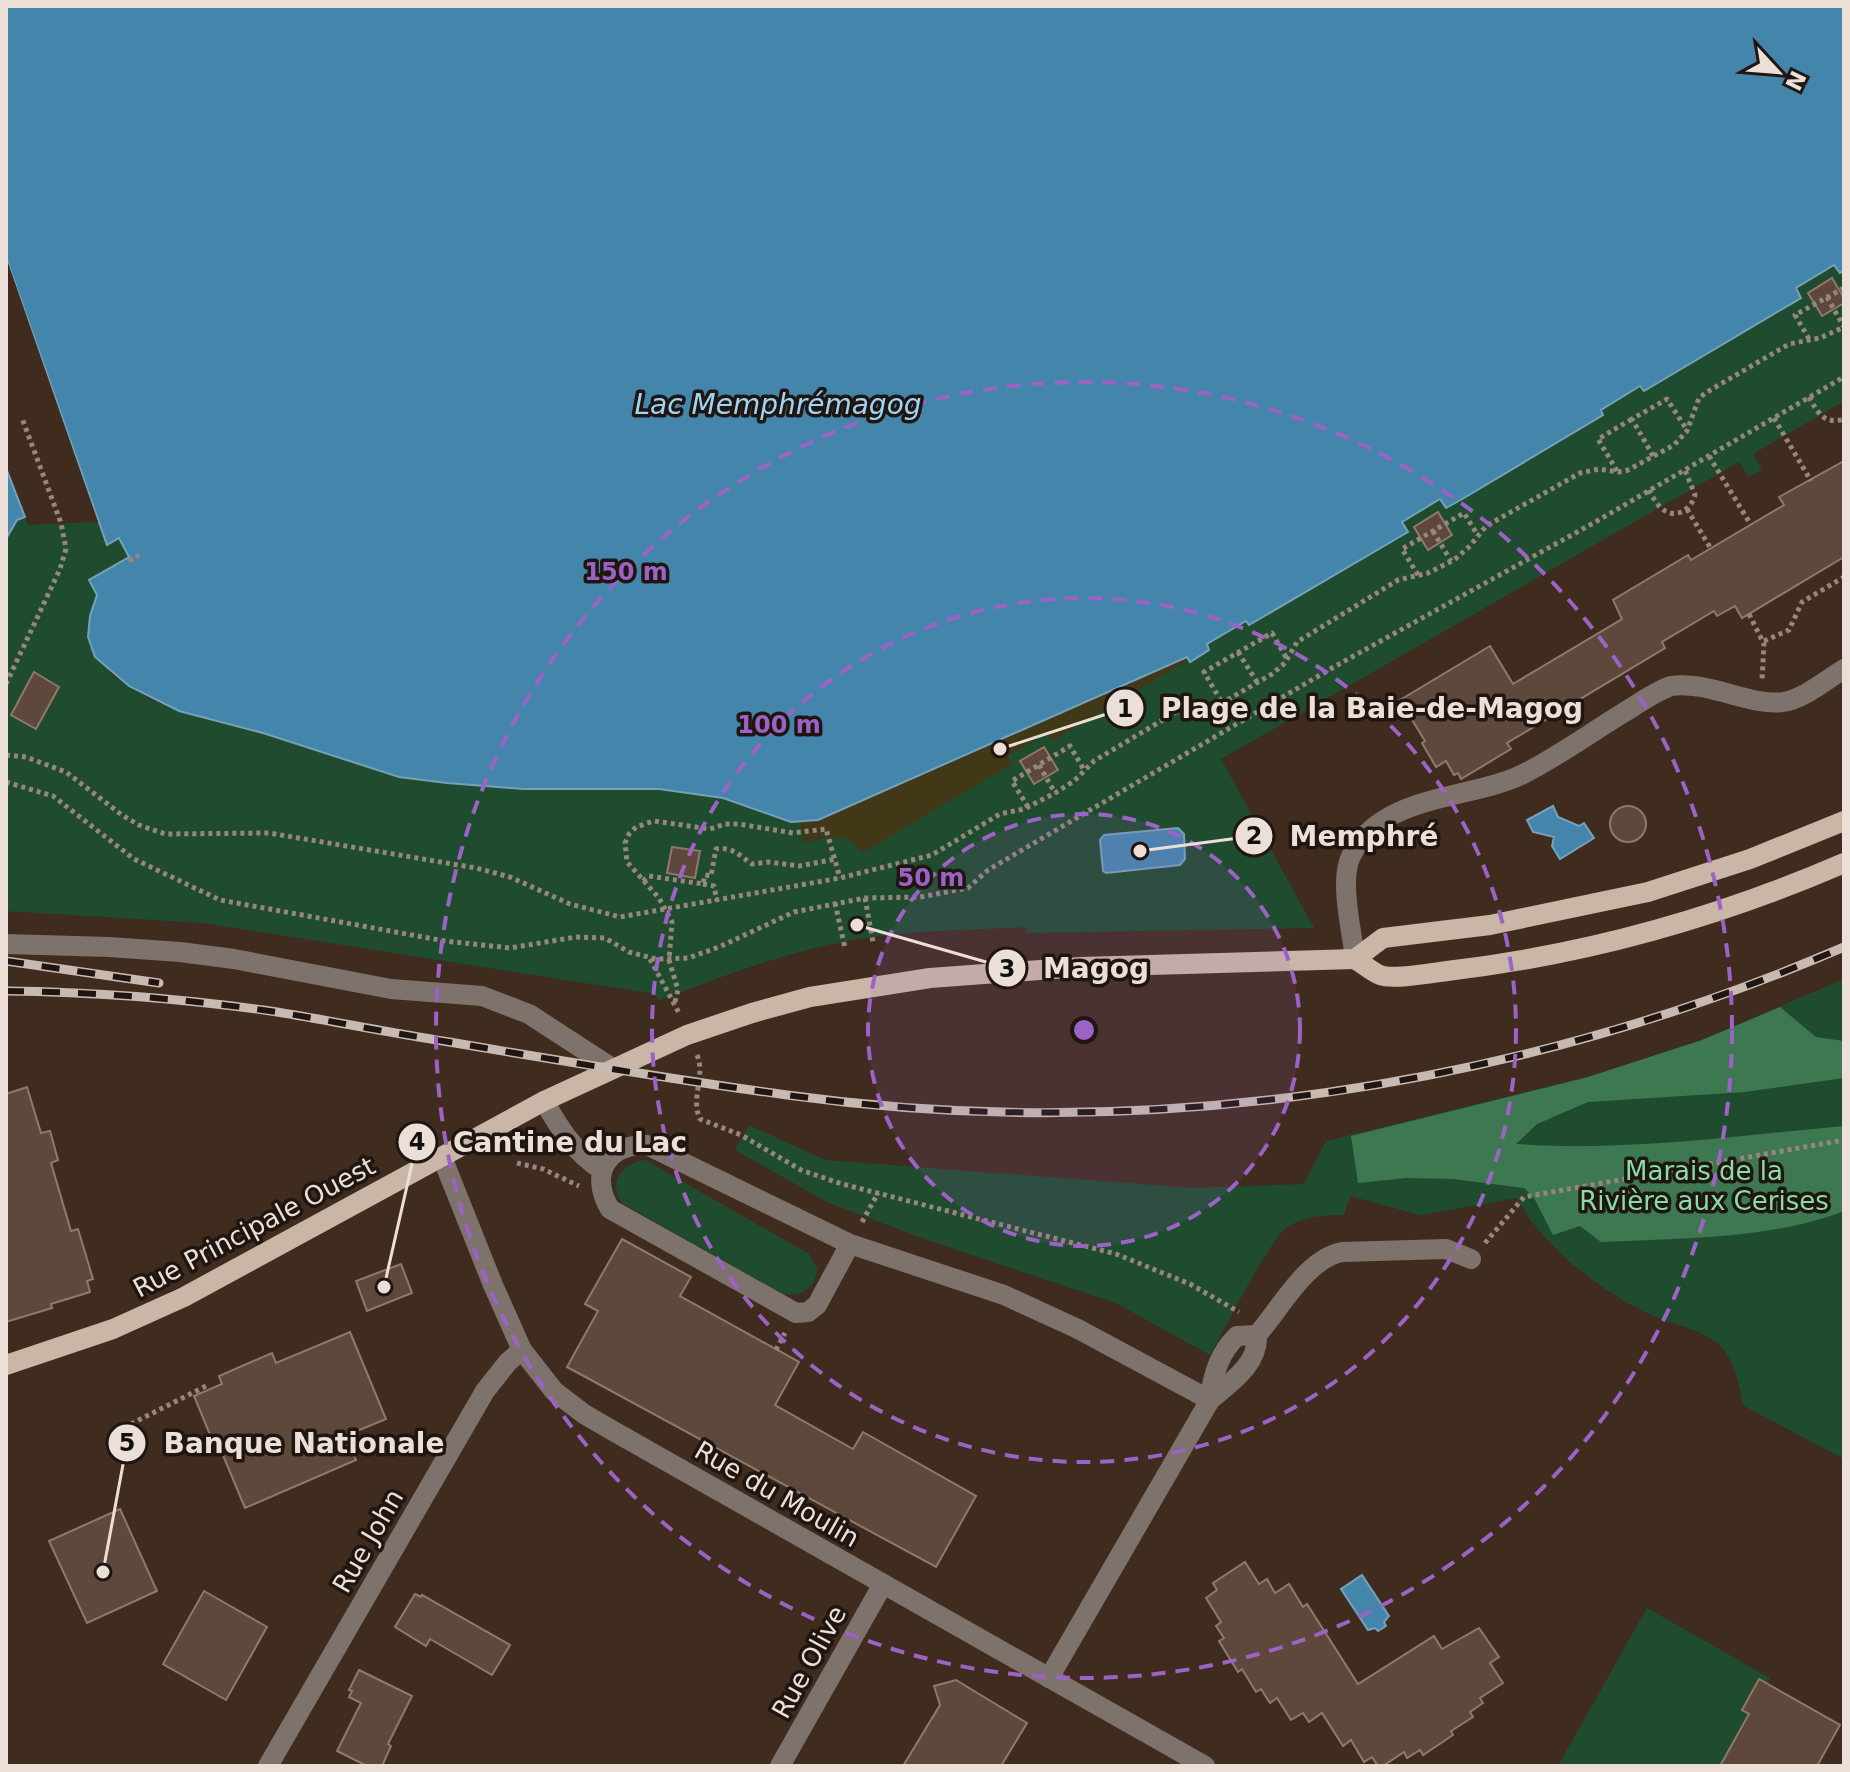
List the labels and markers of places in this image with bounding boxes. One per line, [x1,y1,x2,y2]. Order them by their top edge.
callout: Plage de la Baie-de-Magog [1105,682,1599,734]
callout: Memphré [1234,810,1455,862]
callout: Magog [987,942,1165,994]
centre of rings [1070,1016,1098,1044]
callout: Cantine du Lac [397,1116,703,1168]
callout: Banque Nationale [107,1417,460,1469]

